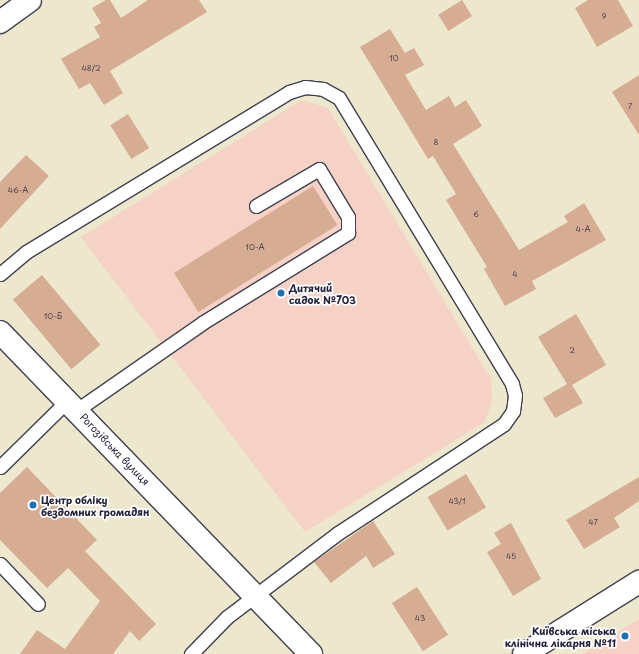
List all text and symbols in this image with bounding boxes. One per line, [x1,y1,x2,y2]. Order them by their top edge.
house number: 9 [602,12,606,22]
house number: 10 [389,54,399,64]
house number: 48/2 [81,64,101,74]
house number: 7 [628,102,632,112]
house number: 8 [434,138,438,148]
house number: 46-А [8,186,28,196]
house number: 6 [473,210,479,220]
house number: 4-А [575,225,591,235]
house number: 10-А [245,243,265,253]
house number: 4 [512,270,518,280]
place label: Дитячий садок №703 [289,281,356,304]
marker: Дитячий садок №703 [276,288,286,298]
house number: 10-Б [44,312,62,322]
house number: 2 [569,346,575,356]
street label: Рогозівська вулиця [78,410,152,488]
place label: Центр обліку бездомних громадян [41,493,150,516]
house number: 43/1 [448,497,466,507]
marker: Центр обліку бездомних громадян [28,500,38,510]
house number: 47 [588,518,598,528]
house number: 45 [506,552,516,562]
house number: 43 [415,614,425,624]
place label: Київська міська клінічна лікарня №11 [504,624,616,648]
marker: Київська міська клінічна лікарня №11 [619,630,631,642]

